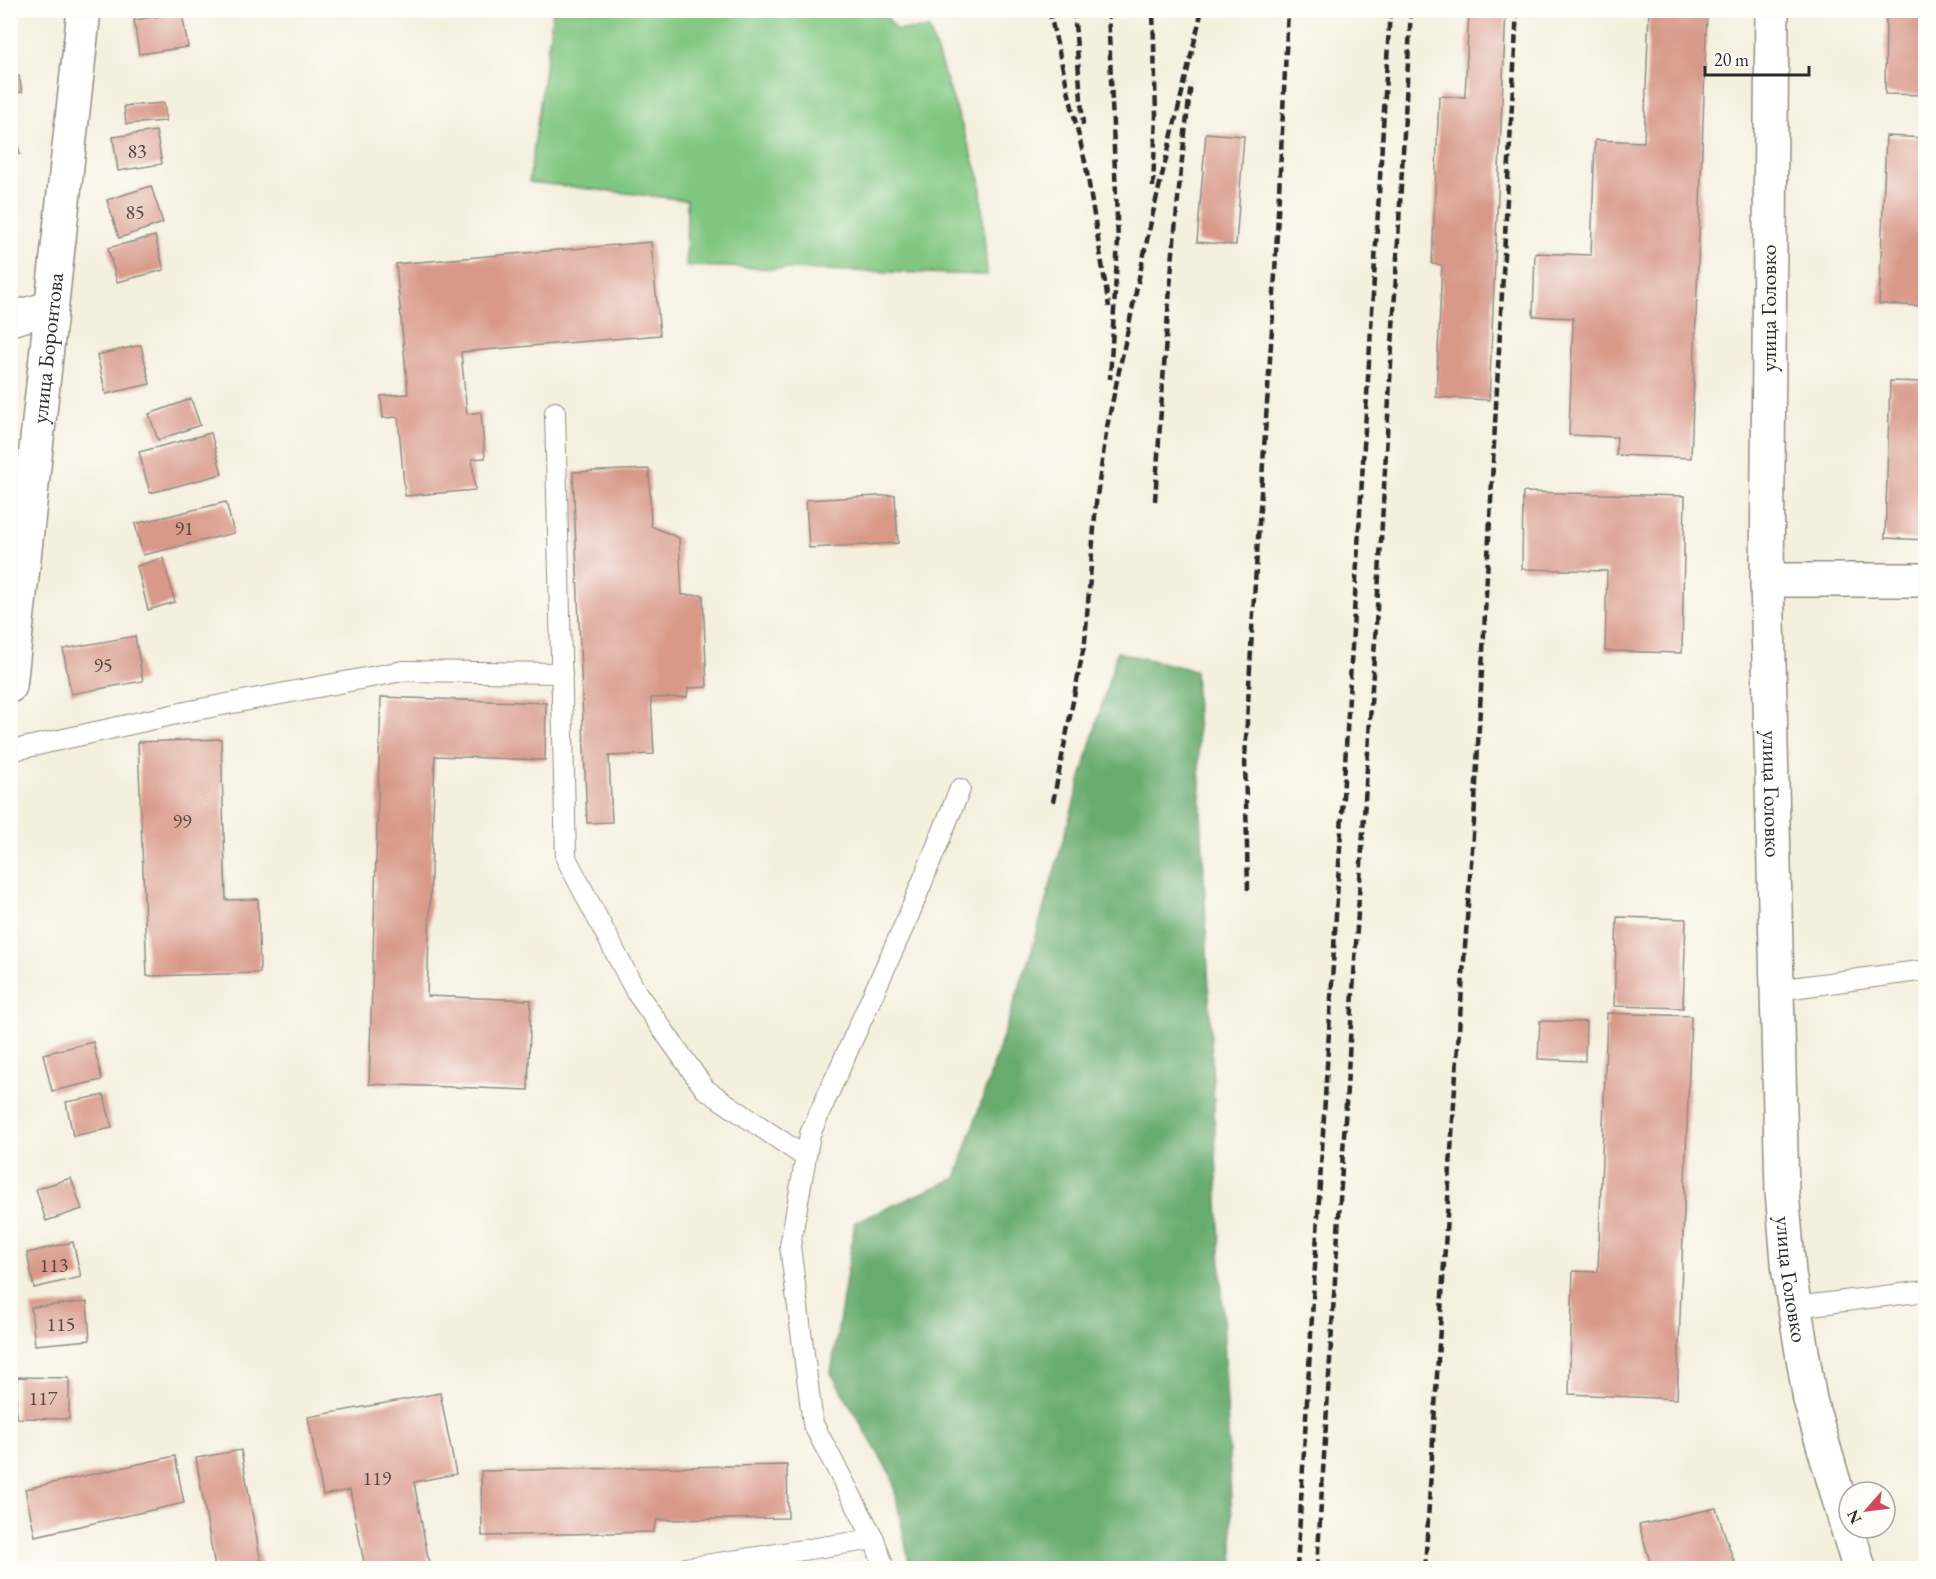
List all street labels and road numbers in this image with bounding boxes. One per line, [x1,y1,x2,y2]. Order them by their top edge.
street label: улица Головко [1754,244,1783,372]
street label: улица Боронтова [25,271,70,425]
street label: улица Головко [1756,730,1788,858]
street label: улица Головко [1769,1215,1814,1345]

